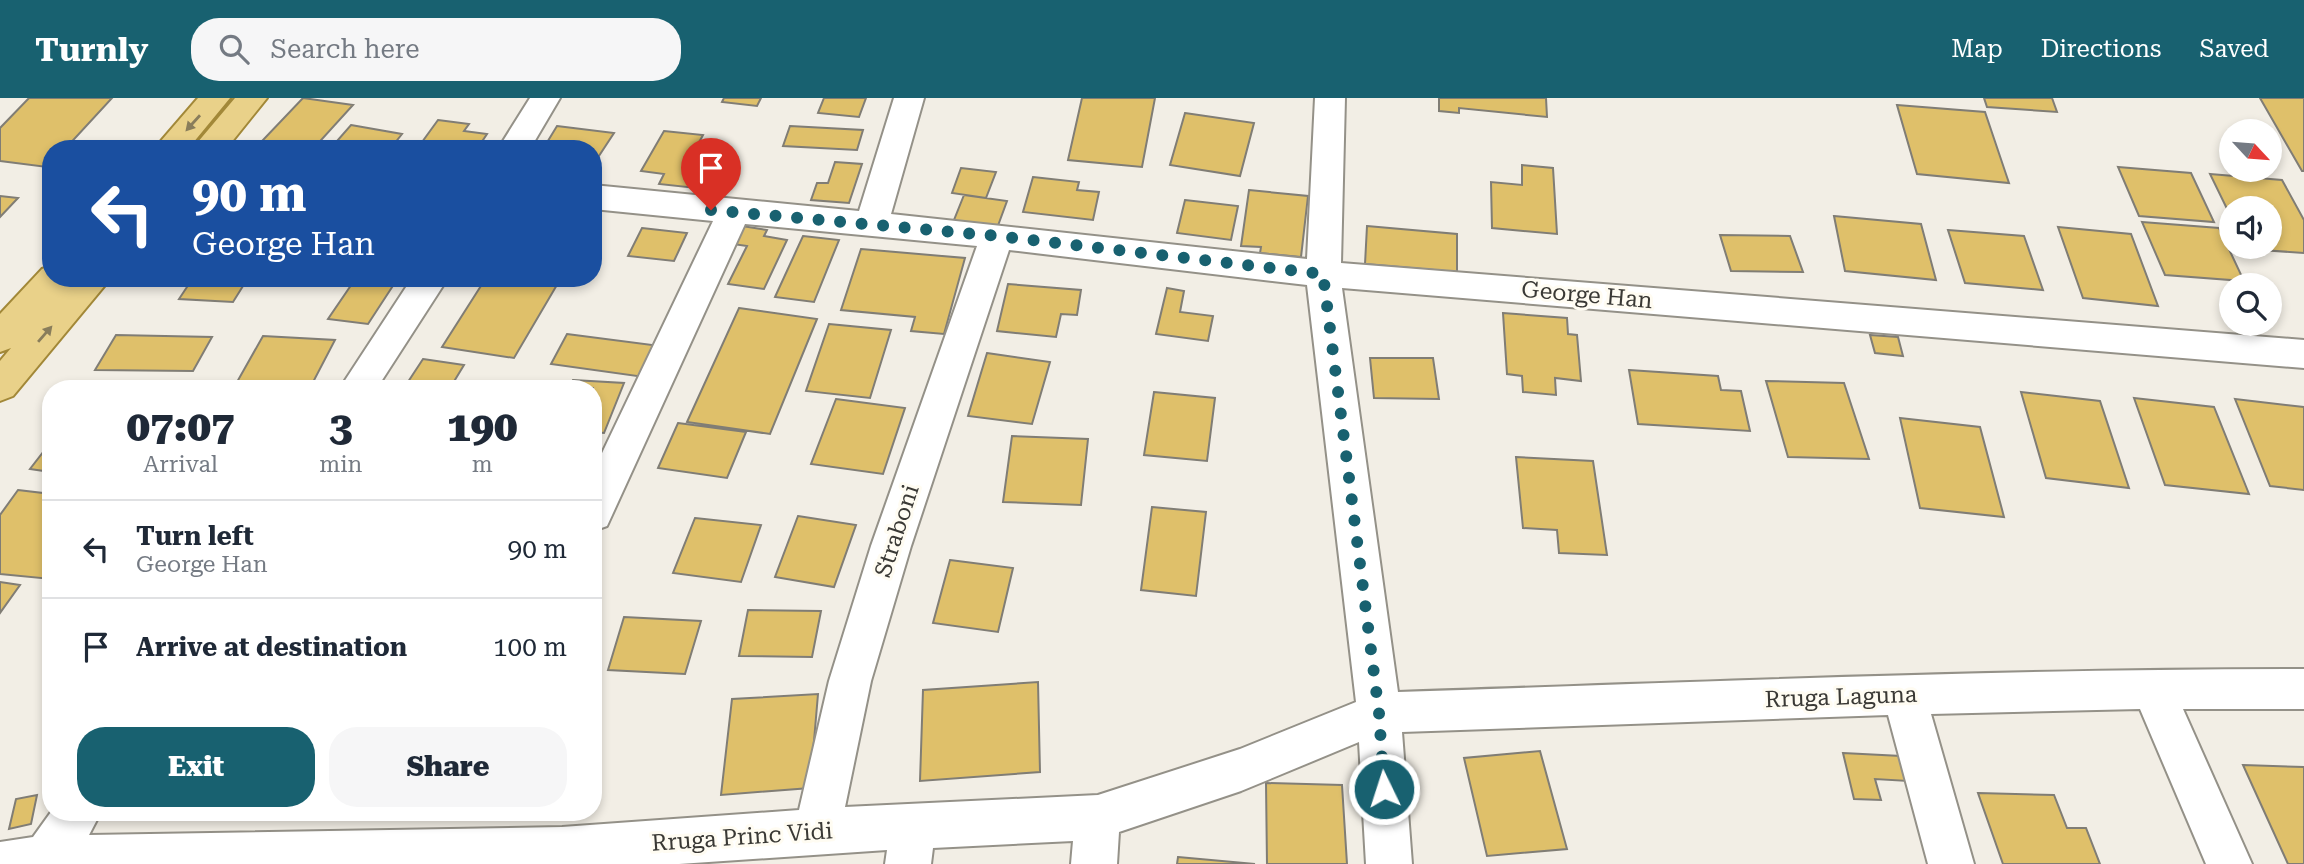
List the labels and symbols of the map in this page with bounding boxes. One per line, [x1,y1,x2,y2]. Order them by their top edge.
one-way arrow [185,114,201,131]
north arrow [2219,119,2282,182]
pin [681,138,741,210]
street label: George Han [1520,276,1654,314]
one-way arrow [37,326,52,343]
street label: Straboni [869,481,925,581]
street label: Rruga Laguna [1764,681,1918,713]
position arrow [1347,752,1421,826]
street label: Rruga Princ Vidi [651,817,833,857]

